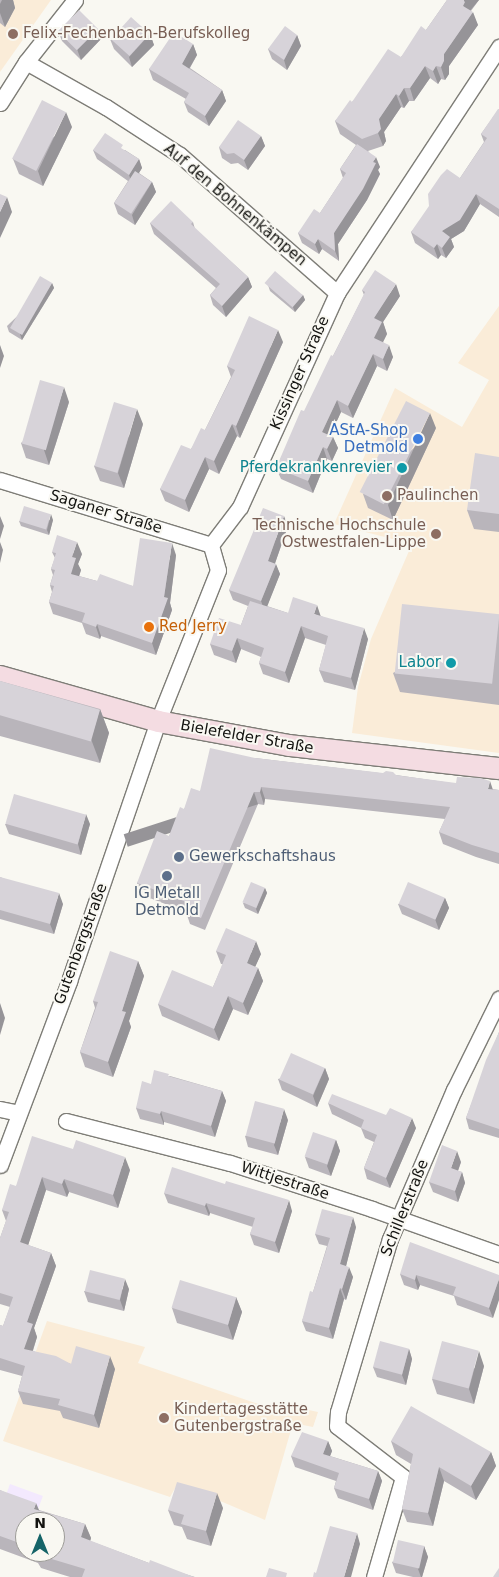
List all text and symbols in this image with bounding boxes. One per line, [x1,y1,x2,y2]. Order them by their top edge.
place label: Felix-Fechenbach-Berufskolleg [23,25,250,43]
marker: Felix-Fechenbach-Berufskolleg [7,28,19,40]
street label: Auf den Bohnenkämpen [160,140,310,270]
street label: Kissinger Straße [267,313,333,433]
place label: AStA-Shop Detmold [329,421,408,456]
marker: AStA-Shop Detmold [412,433,424,445]
place label: Pferdekrankenrevier [240,459,392,477]
marker: Pferdekrankenrevier [396,462,408,474]
street label: Saganer Straße [48,486,164,538]
place label: Paulinchen [397,487,478,505]
marker: Paulinchen [381,490,393,502]
place label: Technische Hochschule Ostwestfalen-Lippe [252,516,426,551]
marker: Technische Hochschule Ostwestfalen-Lippe [430,528,442,540]
place label: Red Jerry [159,618,227,636]
marker: Red Jerry [143,621,155,633]
place label: Labor [399,654,441,672]
marker: Labor [445,657,457,669]
street label: Bielefelder Straße [179,716,315,758]
place label: Gewerkschaftshaus [189,848,336,866]
marker: Gewerkschaftshaus [173,851,185,863]
marker: IG Metall Detmold [161,870,173,882]
street label: Gutenbergstraße [51,881,111,1007]
place label: IG Metall Detmold [134,884,200,919]
street label: Schillerstraße [377,1157,433,1259]
street label: Wittjestraße [239,1158,331,1204]
place label: Kindertagesstätte Gutenbergstraße [174,1400,308,1435]
marker: Kindertagesstätte Gutenbergstraße [158,1412,170,1424]
north arrow [15,1512,65,1562]
text: N [34,1515,46,1531]

